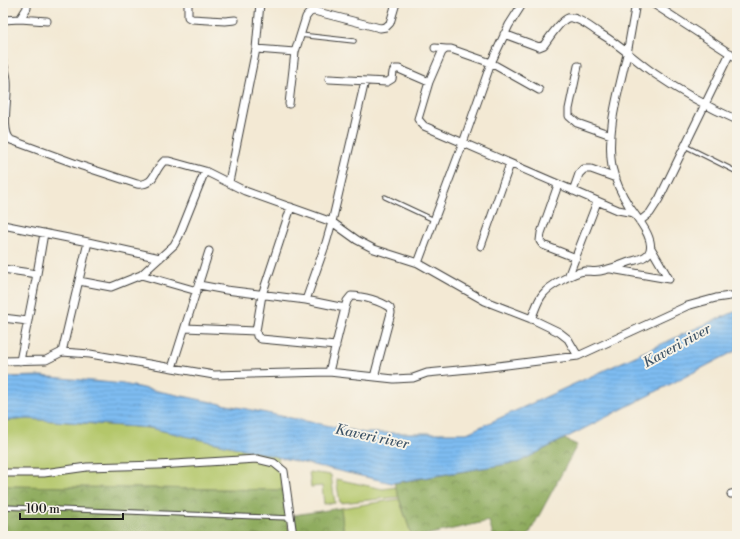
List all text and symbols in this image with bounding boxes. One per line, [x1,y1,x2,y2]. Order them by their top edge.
water label: Kaveri river [640,319,715,372]
water label: Kaveri river [334,420,411,454]
scale bar [20,495,123,521]
text: 100 m [26,502,60,517]

